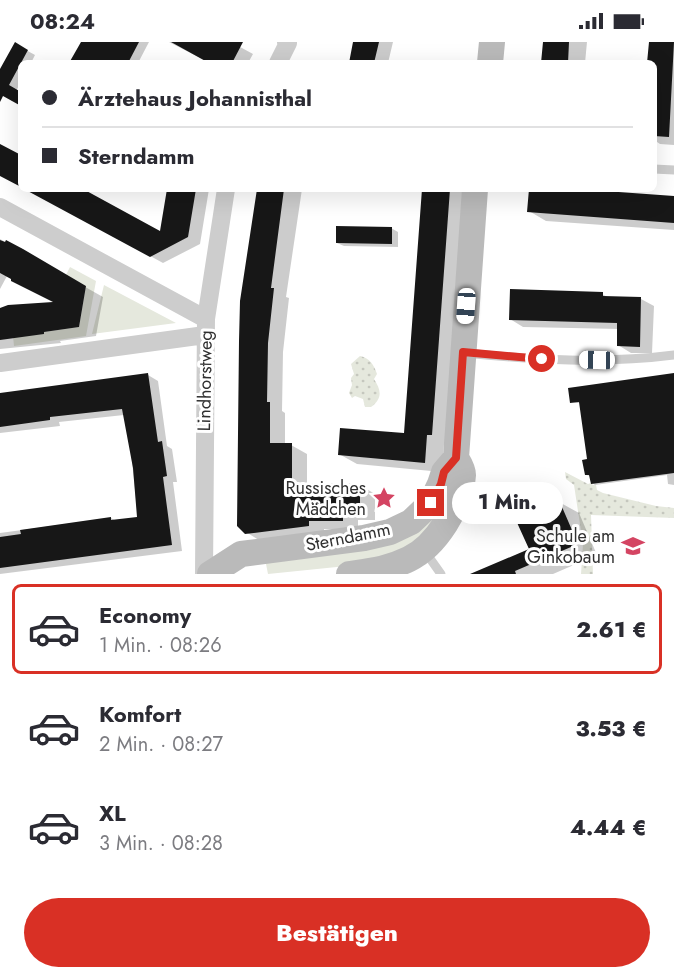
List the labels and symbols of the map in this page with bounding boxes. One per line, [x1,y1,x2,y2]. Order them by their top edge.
car [456,287,476,325]
street label: Lindhorstweg [191,330,219,432]
route start [528,345,555,372]
car [579,351,615,369]
place label: Russisches Mädchen [285,475,366,522]
callout: 1 Min. [452,482,563,524]
place icon: Russisches Mädchen [371,485,397,511]
route end [417,489,444,516]
street label: Sterndamm [303,516,393,558]
place label: Schule am Ginkobaum [527,523,615,570]
school or university icon: Schule am Ginkobaum [620,533,646,559]

